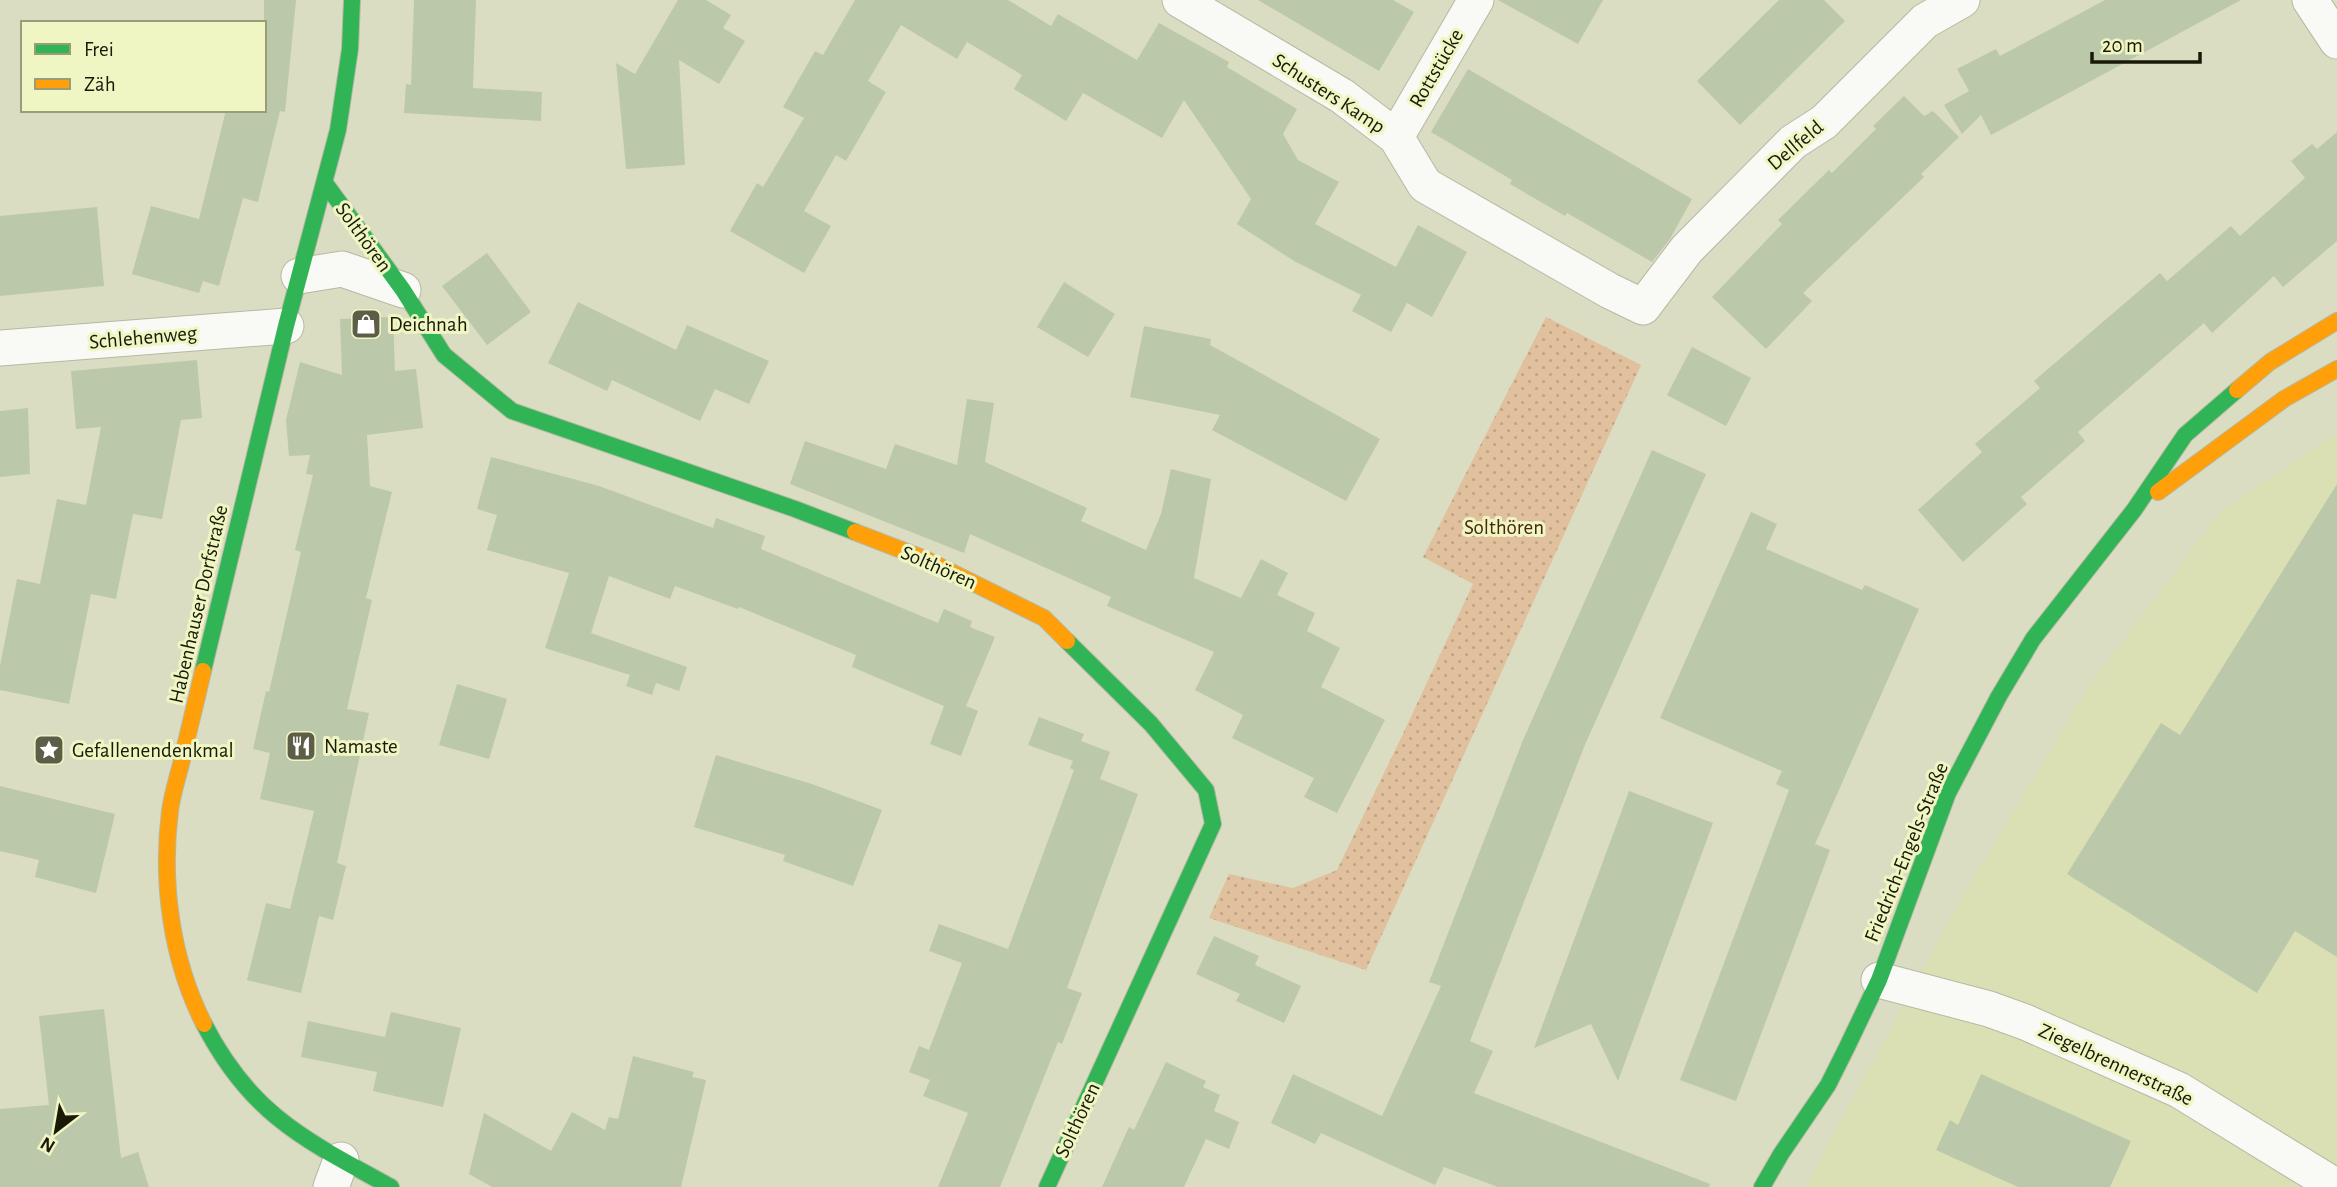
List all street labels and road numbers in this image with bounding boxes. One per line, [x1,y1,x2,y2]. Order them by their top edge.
street label: Rottstücke [1406,25,1467,111]
street label: Schusters Kamp [1269,49,1389,137]
street label: Dellfeld [1764,116,1827,174]
street label: Solthören [332,199,396,276]
street label: Schlehenweg [88,322,198,353]
street label: Habenhauser Dorfstraße [165,503,232,705]
street label: Solthören [898,542,980,593]
street label: Friedrich-Engels-Straße [1861,759,1952,945]
street label: Ziegelbrennerstraße [2035,1019,2196,1109]
street label: Solthören [1051,1080,1104,1161]

